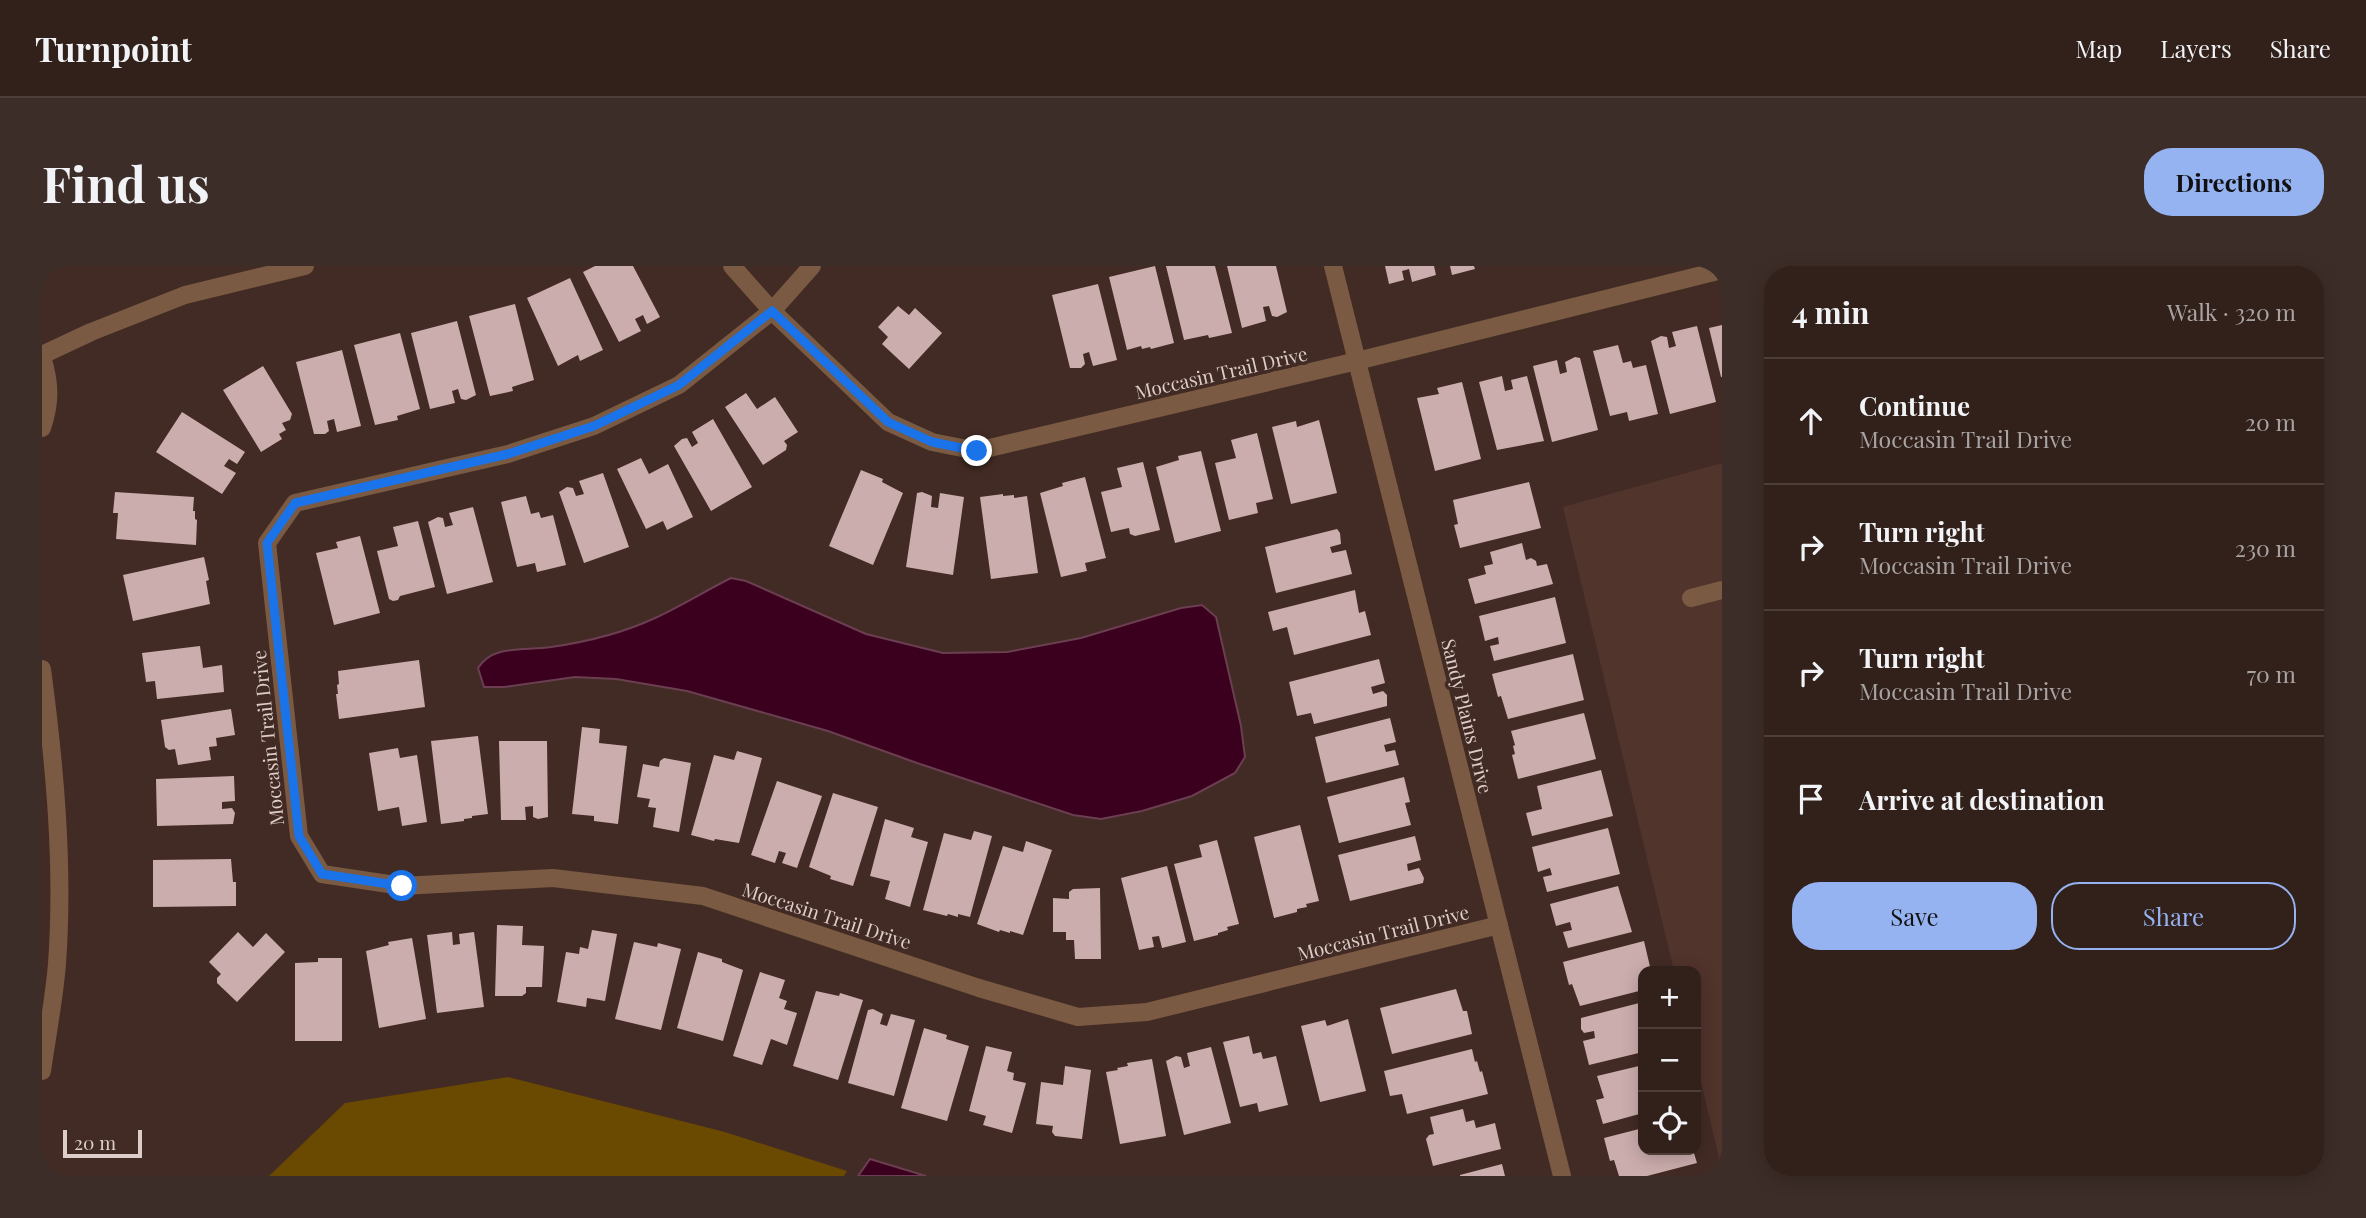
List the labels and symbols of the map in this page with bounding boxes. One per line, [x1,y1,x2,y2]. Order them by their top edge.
street label: Moccasin Trail Drive [1132,340,1310,404]
route end [961,435,992,466]
street label: Sandy Plains Drive [1436,636,1500,796]
street label: Moccasin Trail Drive [245,649,289,827]
route start [386,870,417,901]
street label: Moccasin Trail Drive [739,875,915,955]
street label: Moccasin Trail Drive [1294,898,1472,966]
scale bar [63,1127,142,1159]

